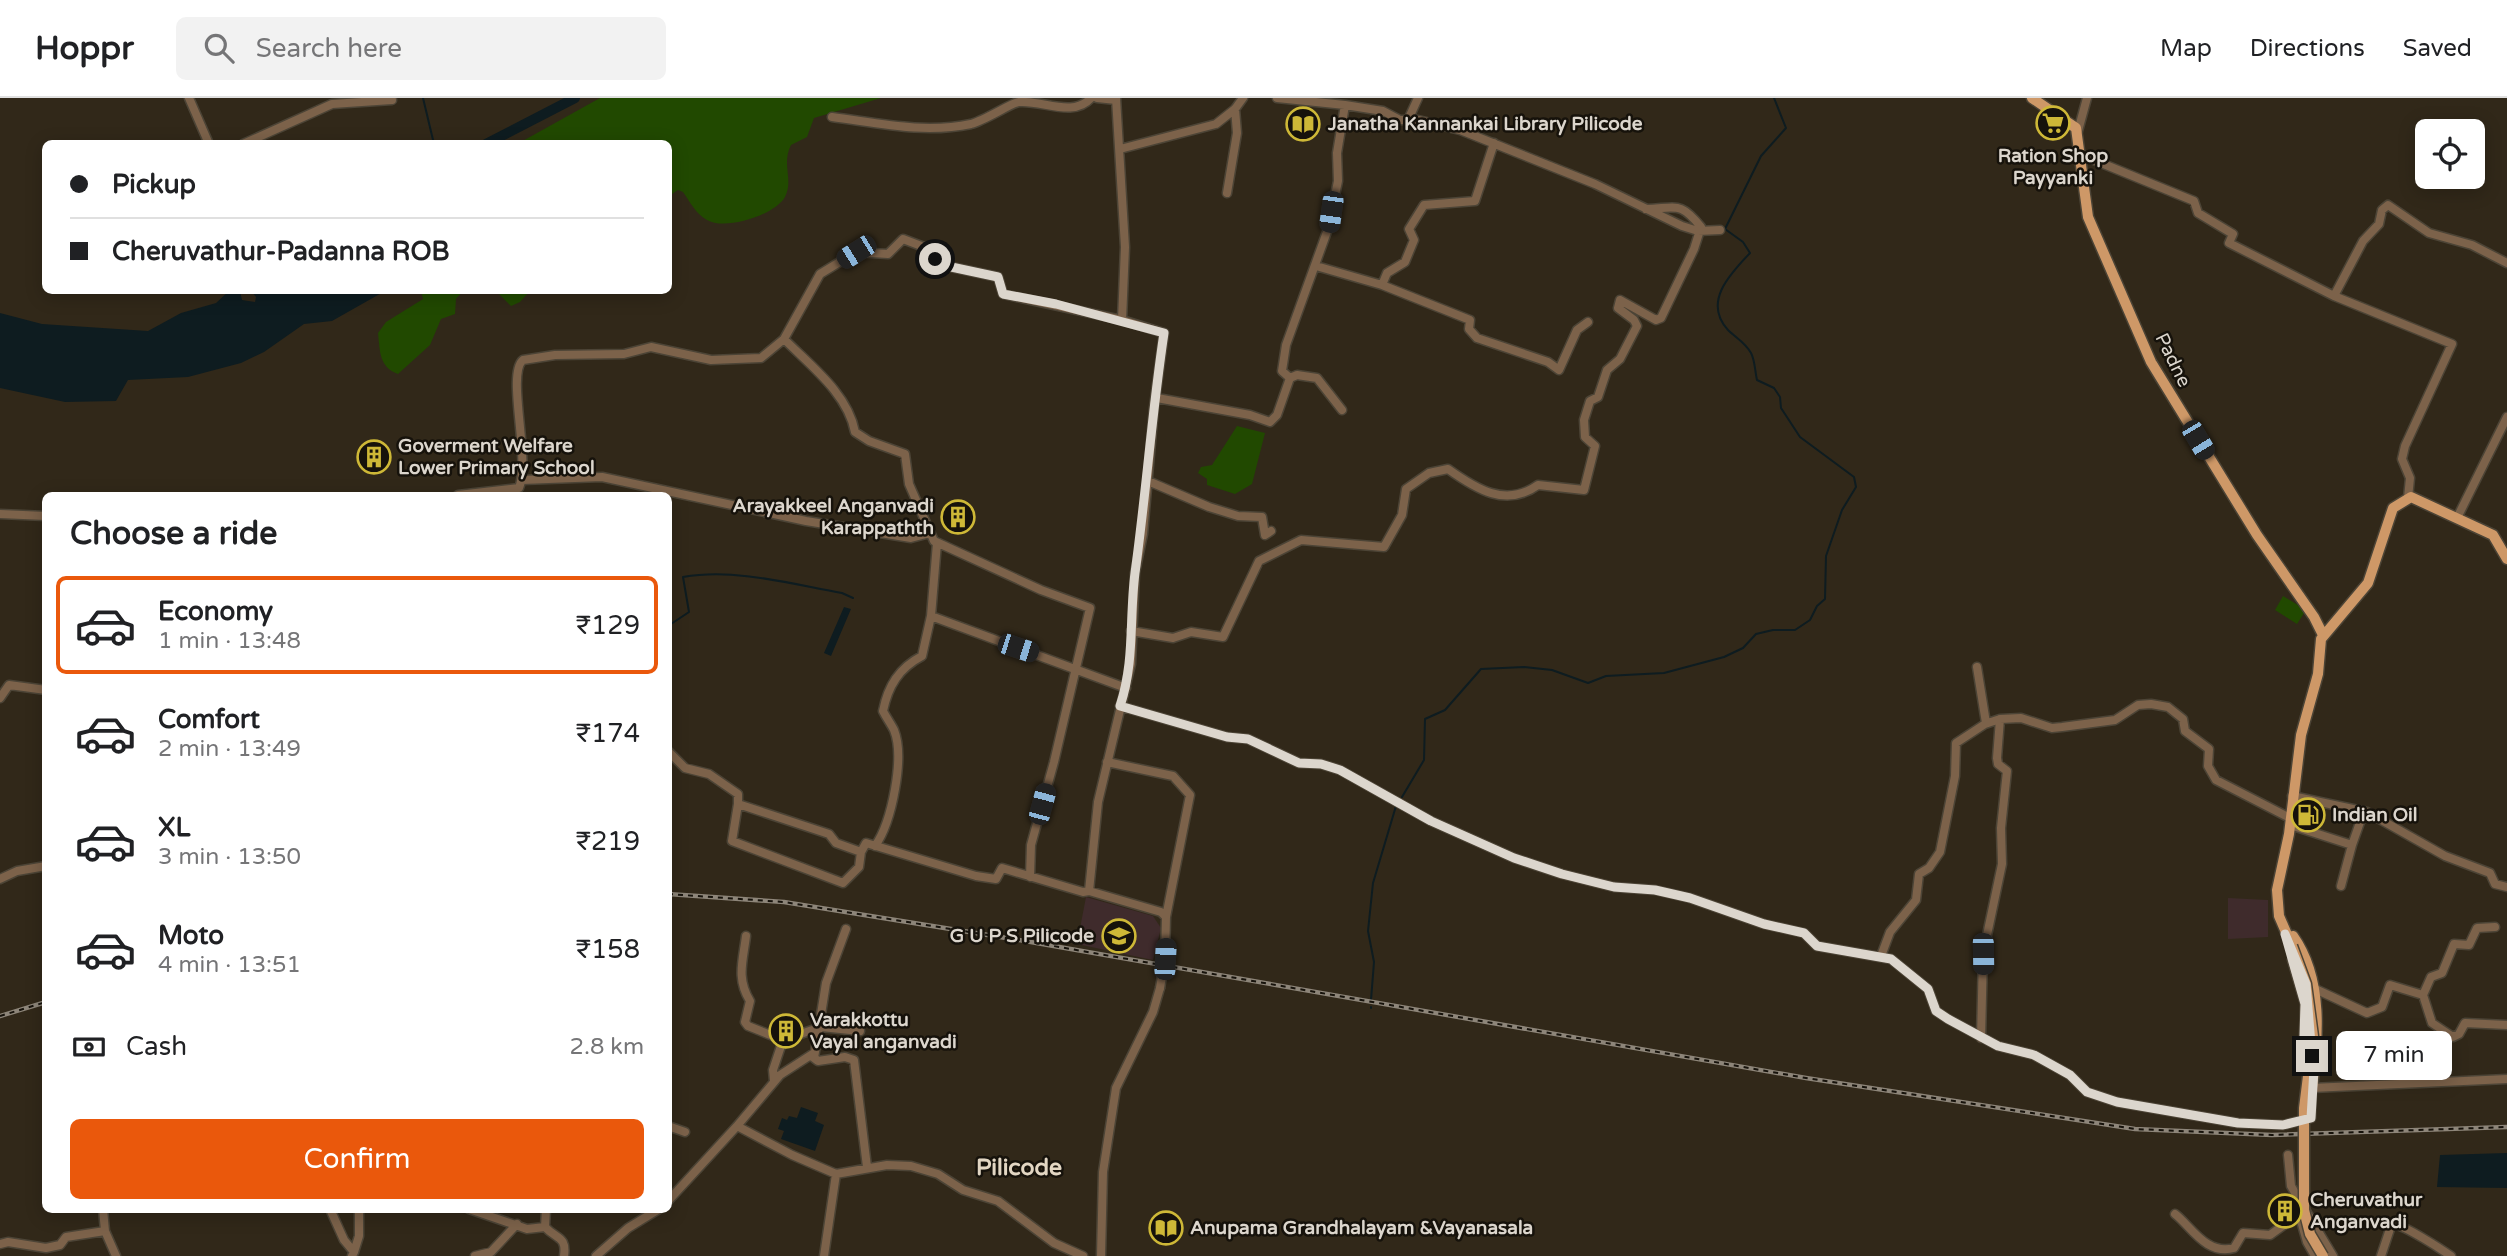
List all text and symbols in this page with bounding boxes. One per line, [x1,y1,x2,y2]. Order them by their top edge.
search box [176,17,666,80]
text: Hoppr [35,29,134,68]
icon: search [200,29,238,67]
text: Search here [256,33,402,64]
text: Map [2160,34,2212,63]
text: Directions [2250,34,2365,63]
text: Saved [2403,34,2472,63]
supermarket icon: Ration Shop Payyanki [2034,104,2072,142]
library icon: Janatha Kannankai Library Pilicode [1284,105,1322,143]
place label: Janatha Kannankai Library Pilicode [1327,113,1643,136]
map controls [2415,119,2485,189]
button: locate [2415,119,2485,189]
place label: Ration Shop Payyanki [1998,145,2108,190]
text: Pickup [112,169,196,200]
car [1318,190,1345,234]
car [833,232,880,272]
text: Cheruvathur-Padanna ROB [112,236,450,267]
route start [919,243,951,275]
street label: Padne [2151,329,2195,391]
car [2179,417,2218,463]
place label: Goverment Welfare Lower Primary School [398,435,595,480]
building icon: Goverment Welfare Lower Primary School [355,438,393,476]
place label: Arayakkeel Anganvadi Karappathth [733,495,934,540]
building icon: Arayakkeel Anganvadi Karappathth [939,498,977,536]
text: Choose a ride [70,515,277,553]
icon: car [74,594,137,657]
text: Economy [158,596,273,627]
text: ₹129 [576,610,640,641]
text: 1 min · 13:48 [158,627,301,655]
car [995,632,1042,664]
icon: car [74,702,137,765]
text: Comfort [158,704,260,735]
text: ₹174 [576,718,640,749]
text: 2 min · 13:49 [158,735,301,763]
car [1027,781,1058,827]
fuel station icon: Indian Oil [2289,796,2327,834]
place label: Indian Oil [2332,804,2417,826]
icon: car [74,810,137,873]
text: XL [158,812,190,843]
text: ₹219 [576,826,640,857]
text: 3 min · 13:50 [158,843,301,871]
school or university icon: G U P S Pilicode [1100,917,1138,955]
icon: car [74,918,137,981]
text: Moto [158,920,224,951]
place label: G U P S Pilicode [950,925,1094,947]
car [1973,933,1994,975]
text: ₹158 [576,934,640,965]
car [1154,937,1177,981]
text: 4 min · 13:51 [158,951,301,979]
place label: Varakkottu Vayal anganvadi [810,1009,957,1054]
building icon: Varakkottu Vayal anganvadi [767,1012,805,1050]
icon: cash [70,1028,108,1066]
text: Cash [126,1031,187,1062]
callout: 7 min [2336,1032,2452,1080]
text: 2.8 km [570,1033,644,1061]
route end [2296,1040,2328,1072]
text: 7 min [2363,1041,2425,1069]
button: Confirm [70,1119,644,1199]
district label: Pilicode [976,1154,1062,1182]
place label: Cheruvathur Anganvadi [2310,1189,2423,1234]
building icon: Cheruvathur Anganvadi [2266,1192,2304,1230]
library icon: Anupama Grandhalayam &Vayanasala [1147,1209,1185,1247]
place label: Anupama Grandhalayam &Vayanasala [1190,1217,1533,1240]

